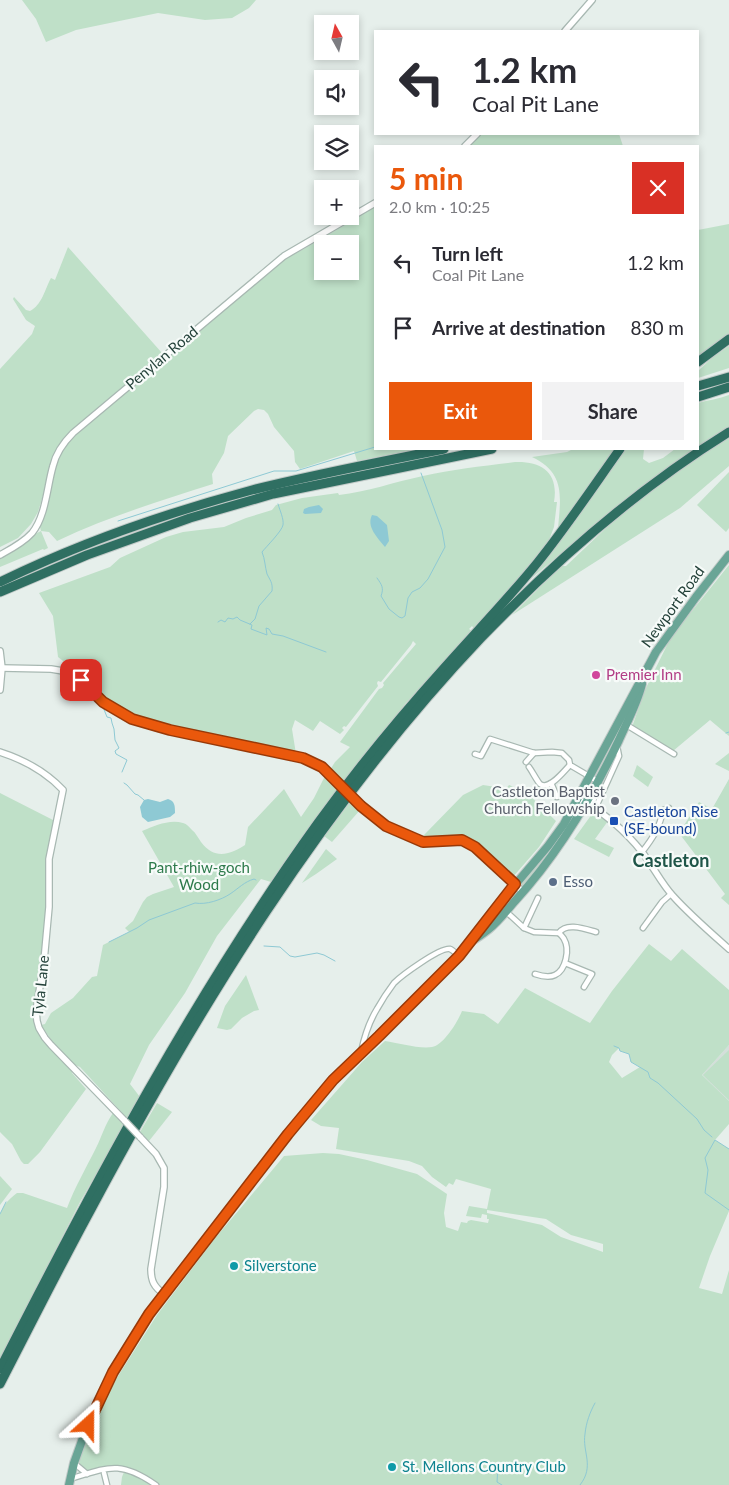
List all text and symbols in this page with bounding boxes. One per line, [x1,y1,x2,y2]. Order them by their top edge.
north arrow [314,15,359,60]
map controls [314,15,359,280]
text: 1.2 km [472,48,577,90]
icon: left [389,50,454,115]
button: sound [314,70,359,115]
text: Coal Pit Lane [472,90,599,117]
button: layers [314,125,359,170]
text: 5 min [389,160,463,196]
button: close [632,162,684,214]
button: + [314,180,359,225]
text: 2.0 km · 10:25 [389,197,490,216]
button: − [314,235,359,280]
text: Turn left [432,242,503,265]
icon: left [389,249,417,277]
text: 1.2 km [627,251,684,274]
text: Coal Pit Lane [432,265,524,284]
icon: arrive [389,314,417,342]
text: Arrive at destination [432,316,605,339]
text: 830 m [630,316,684,339]
street label: Penylan Road [122,322,201,393]
button: Exit [389,382,532,440]
button: Share [542,382,684,440]
street label: Newport Road [637,562,708,650]
pin [60,659,102,701]
place label: Premier Inn [606,665,682,683]
icon: arrive [67,666,95,694]
marker: Premier Inn [590,669,602,681]
place label: Castleton Baptist Church Fellowship [484,782,606,817]
marker: Castleton Baptist Church Fellowship [609,795,621,807]
place label: Castleton Rise (SE-bound) [624,802,718,837]
marker: Castleton Rise (SE-bound) [608,815,620,827]
district label: Castleton [633,849,709,871]
park label: Pant-rhiw-goch Wood [148,858,250,893]
place label: Esso [563,872,593,890]
marker: Esso [547,876,559,888]
street label: Tyla Lane [28,954,52,1017]
place label: Silverstone [244,1256,317,1274]
marker: Silverstone [228,1260,240,1272]
position arrow [61,1398,113,1450]
place label: St. Mellons Country Club [402,1457,566,1475]
marker: St. Mellons Country Club [386,1461,398,1473]

